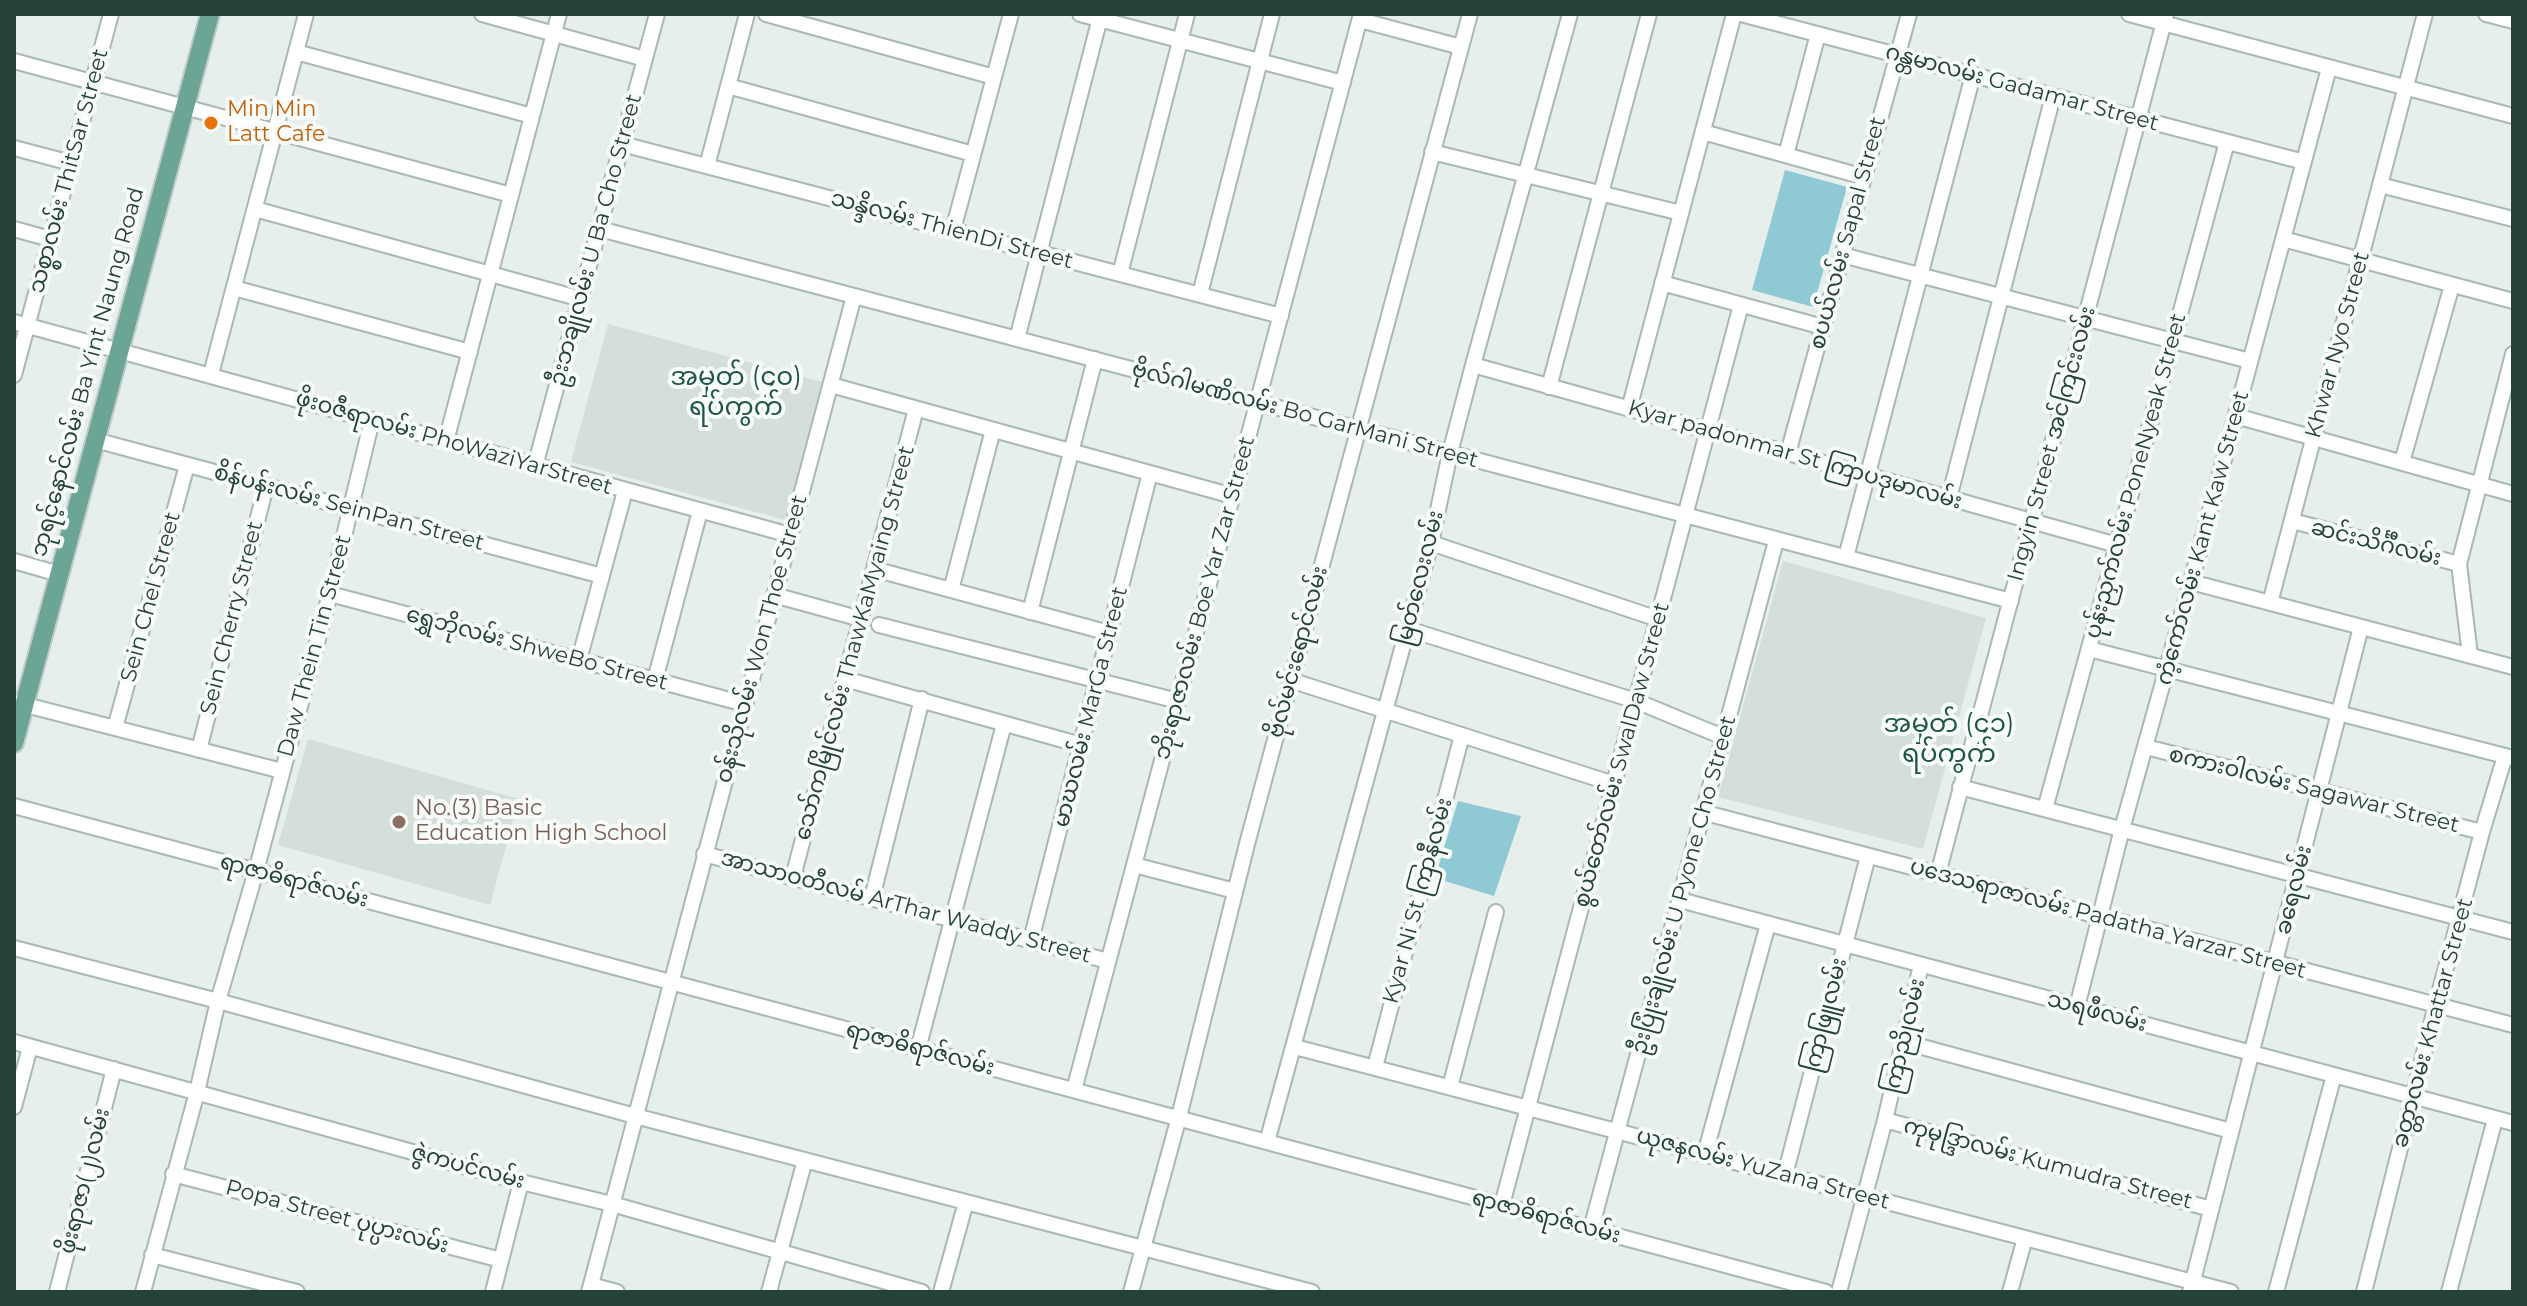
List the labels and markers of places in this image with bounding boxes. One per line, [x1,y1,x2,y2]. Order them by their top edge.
place label: Min Min Latt Cafe [227,97,325,148]
marker: Min Min Latt Cafe [202,114,220,132]
place label: No.(3) Basic Education High School [415,796,668,848]
marker: No.(3) Basic Education High School [390,813,408,831]

